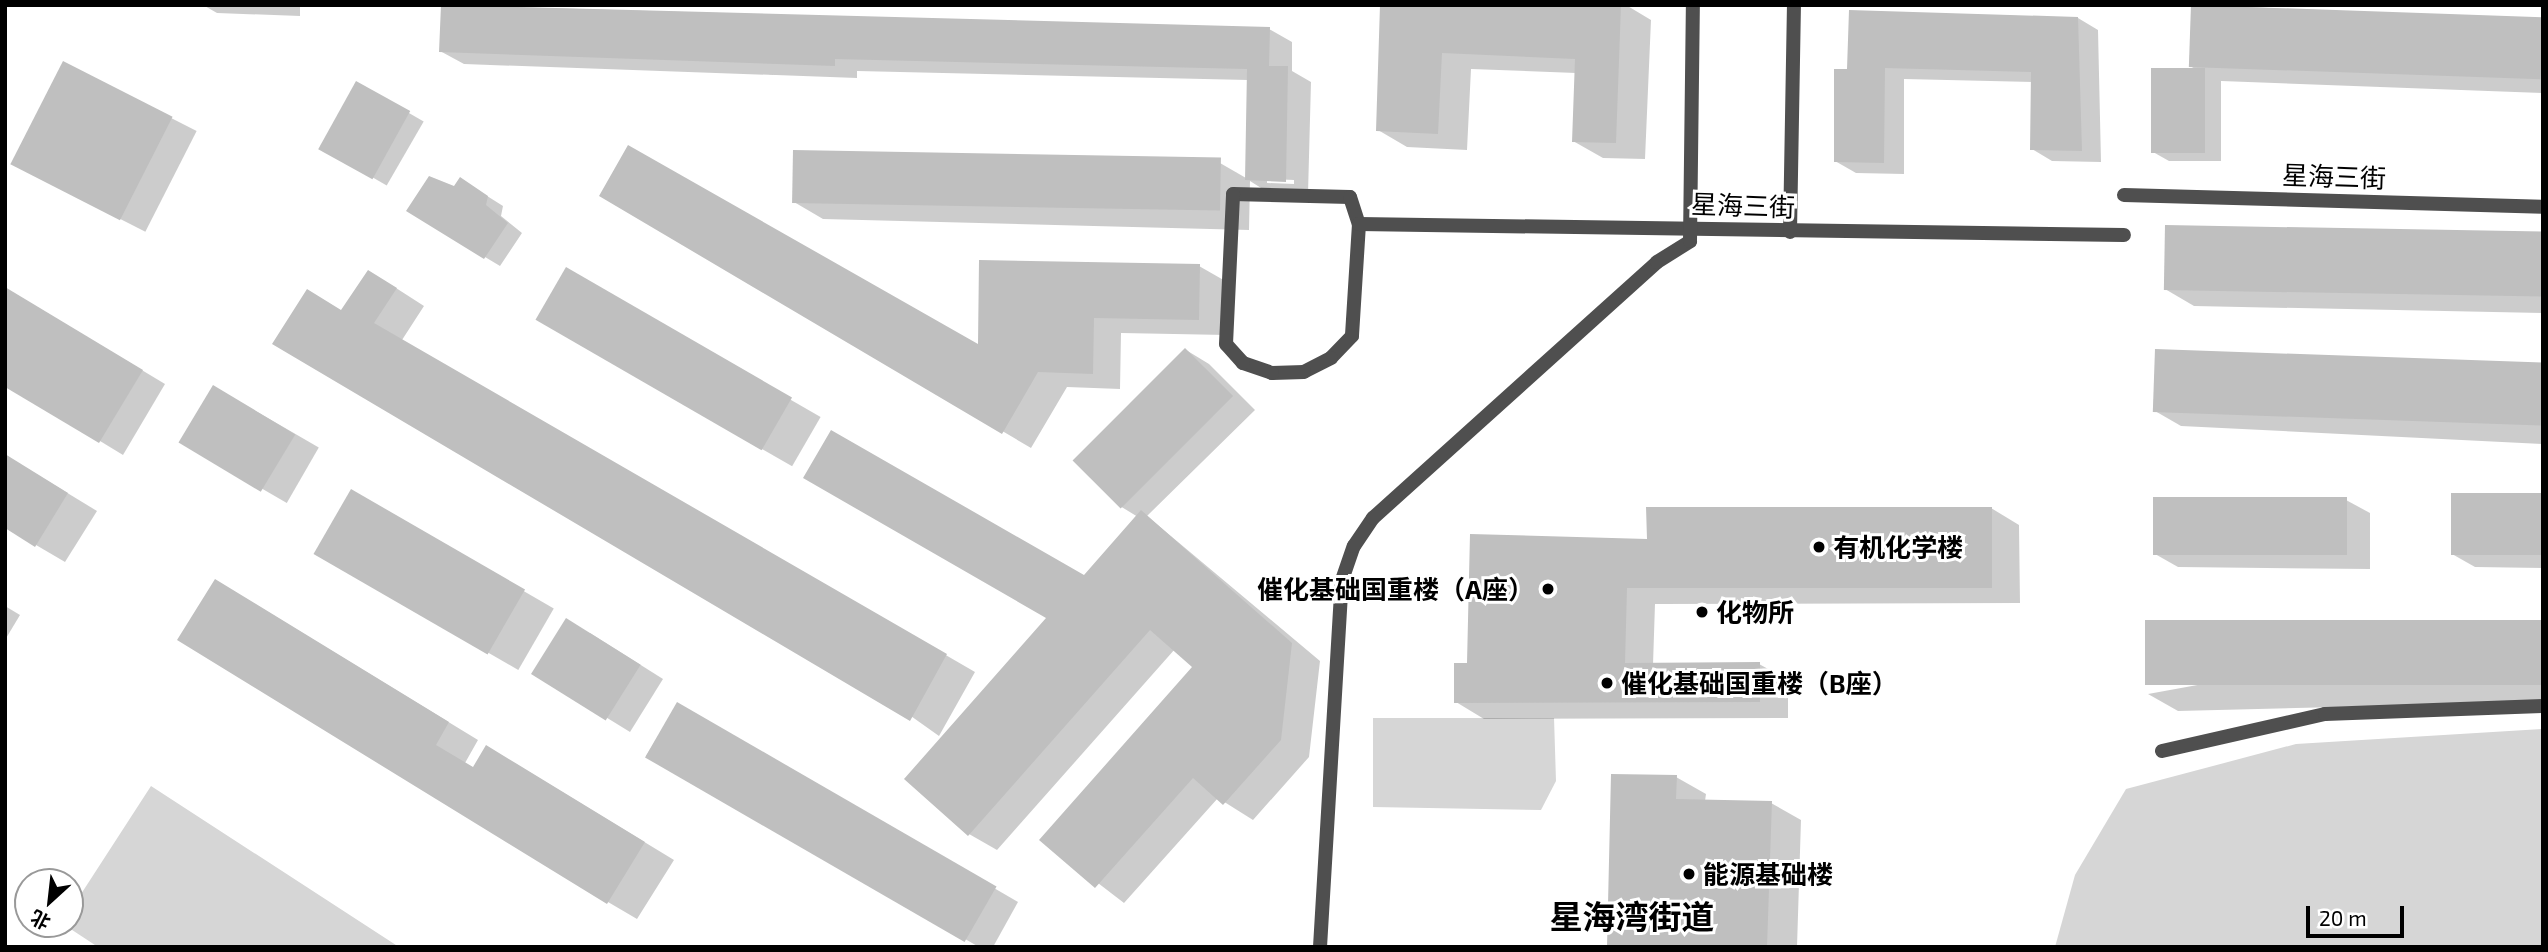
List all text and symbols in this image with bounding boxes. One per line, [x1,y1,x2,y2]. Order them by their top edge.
street label: 星海三街 [2281,159,2387,193]
street label: 星海三街 [1690,188,1796,222]
place label: 有机化学楼 [1833,531,1963,563]
marker: 有机化学楼 [1811,539,1827,555]
place label: 催化基础国重楼（A座） [1257,573,1534,605]
marker: 催化基础国重楼（A座） [1540,581,1556,597]
place label: 化物所 [1716,596,1794,628]
marker: 化物所 [1694,604,1710,620]
place label: 催化基础国重楼（B座） [1621,667,1898,699]
marker: 催化基础国重楼（B座） [1599,675,1615,691]
place label: 能源基础楼 [1703,858,1833,890]
marker: 能源基础楼 [1681,866,1697,882]
north arrow [14,868,84,938]
scale bar [2310,892,2408,936]
district label: 星海湾街道 [1550,897,1714,937]
text: 20 m [2319,905,2367,930]
text: 北 [26,906,54,935]

